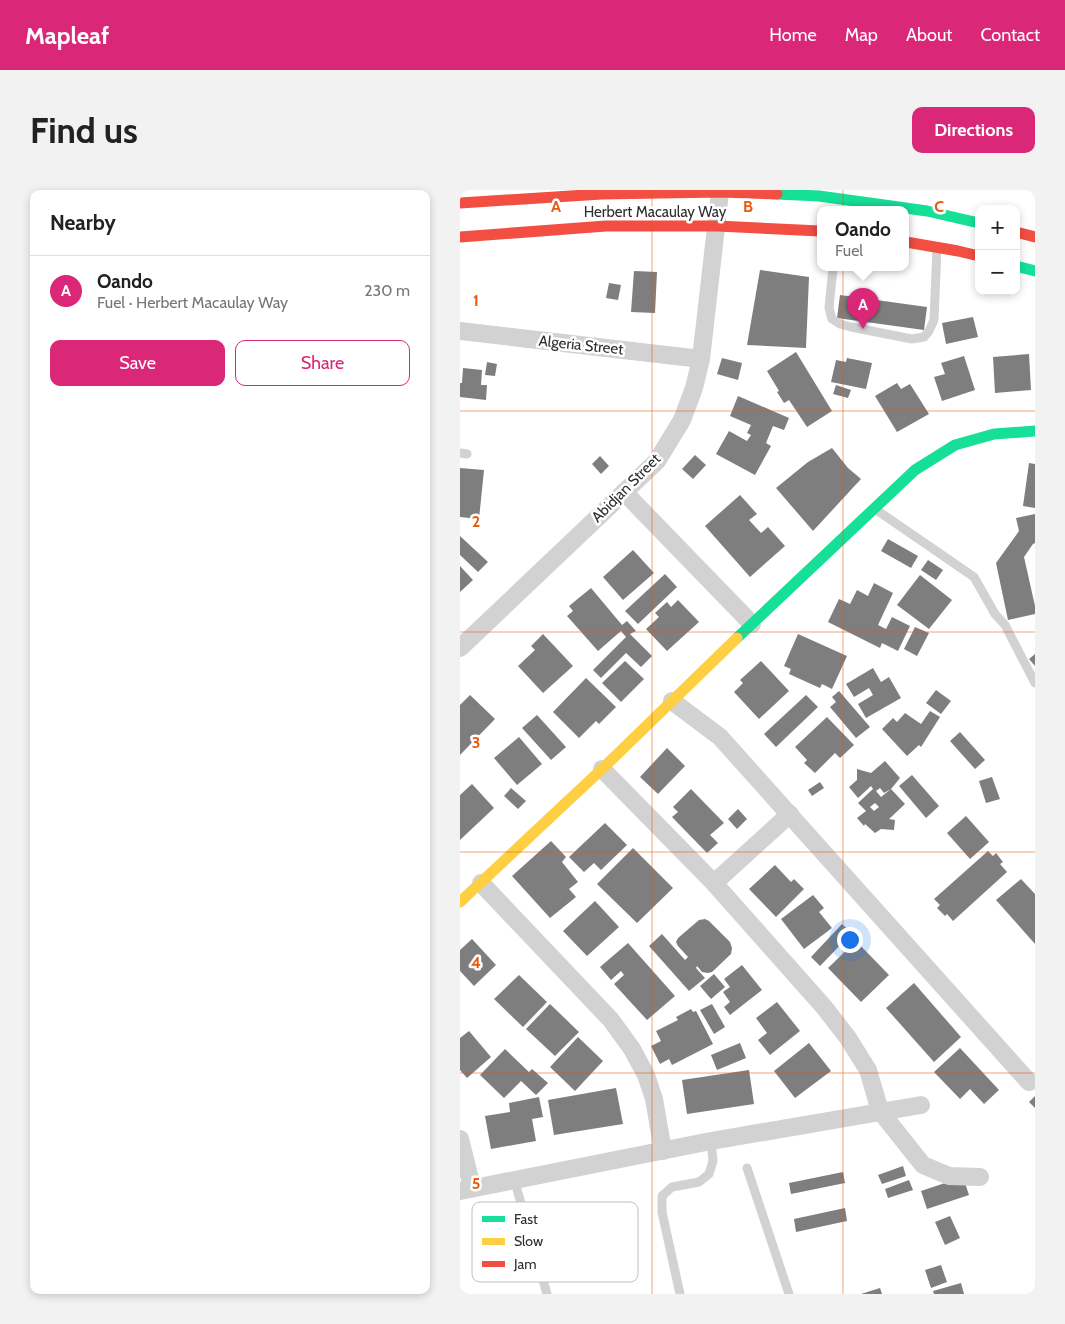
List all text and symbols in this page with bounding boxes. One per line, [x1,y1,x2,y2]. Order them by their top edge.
text: Mapleaf [25,21,109,50]
text: Home [769,24,817,46]
text: Map [845,24,878,46]
text: About [906,24,952,46]
text: Contact [980,24,1040,46]
button: Directions [912,107,1035,153]
text: Find us [30,109,138,152]
text: A [551,197,561,216]
text: B [743,197,753,216]
text: C [934,197,944,216]
street label: Herbert Macaulay Way [584,203,727,221]
map controls [975,205,1020,295]
button: + [975,205,1020,250]
popup [817,206,909,271]
text: Nearby [50,210,116,235]
text: Oando [835,218,891,241]
text: Fuel [835,241,863,260]
button: − [975,250,1020,295]
text: Oando [97,270,153,293]
text: A [61,281,71,300]
text: 230 m [364,281,410,300]
pin: A [847,288,879,329]
text: 1 [473,291,479,310]
text: Fuel · Herbert Macaulay Way [97,293,288,312]
street label: Algeria Street [538,332,624,358]
button: Save [50,340,225,386]
button: Share [235,340,410,386]
street label: Abidjan Street [588,450,664,526]
text: 2 [472,512,480,531]
text: 3 [472,733,480,752]
your location [837,927,863,953]
text: 4 [471,953,481,972]
text: 5 [472,1174,480,1193]
legend [472,1202,638,1282]
text: Fast [514,1210,538,1228]
text: Slow [514,1232,543,1250]
text: Jam [513,1255,536,1273]

